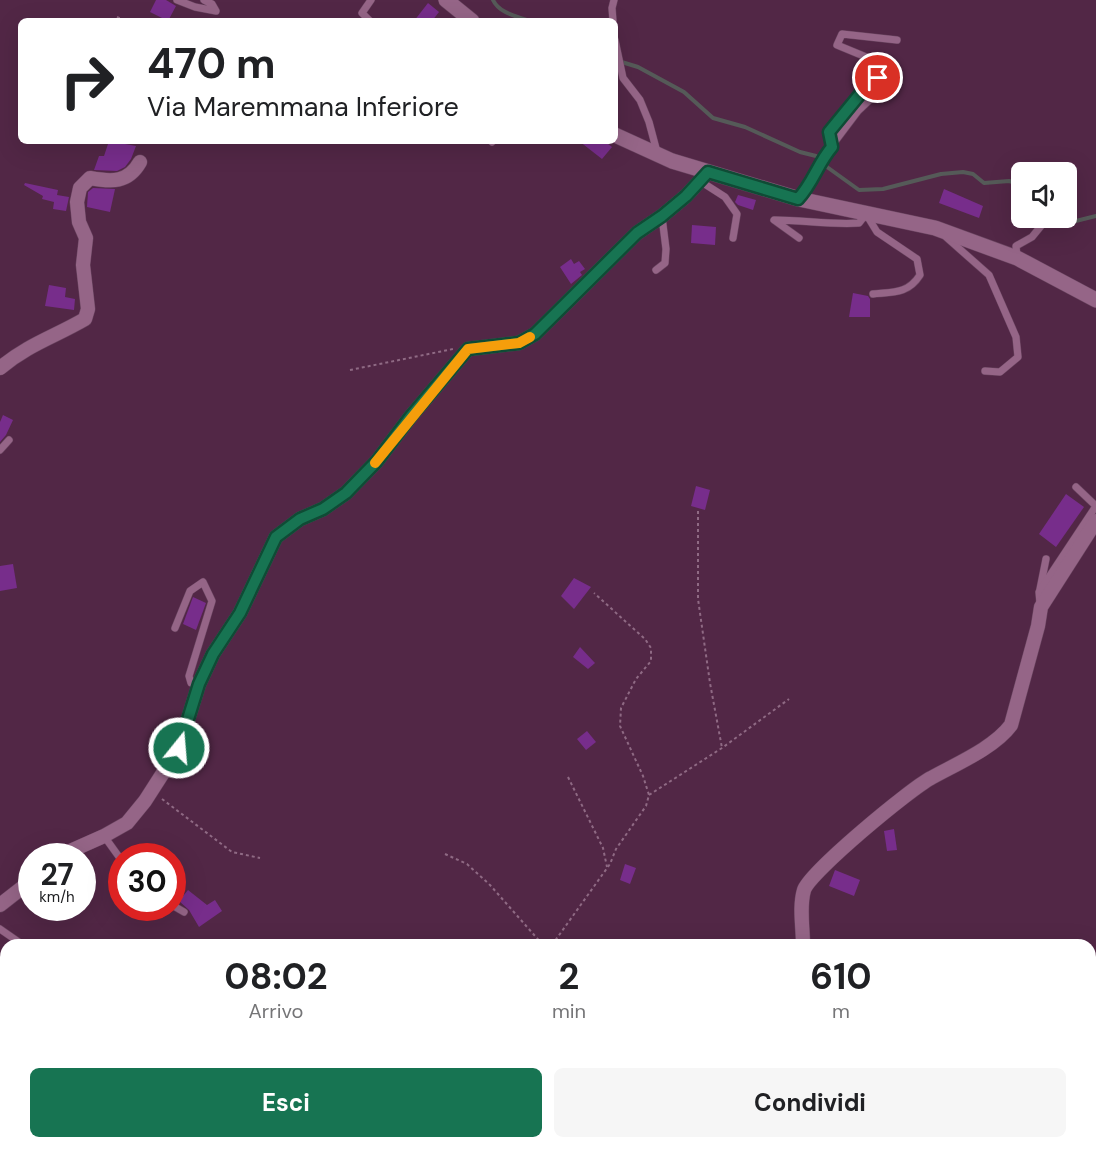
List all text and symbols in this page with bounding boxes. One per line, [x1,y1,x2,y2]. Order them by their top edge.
text: 470 m [147,36,276,91]
icon: right [48,42,126,120]
pin [852,52,903,103]
icon: arrive [861,61,894,94]
text: Via Maremmana Inferiore [147,89,459,124]
map controls [1011,162,1077,228]
button: sound [1011,162,1077,228]
position arrow [147,716,211,780]
speed limit sign: 30 [108,843,186,921]
text: 27 [40,855,74,894]
text: km/h [39,887,75,907]
text: 08:02 [224,953,328,1000]
text: 2 [559,953,579,1000]
text: 610 [810,953,872,1000]
text: Arrivo [249,998,303,1024]
text: min [552,998,586,1024]
text: m [832,998,850,1024]
button: Esci [30,1068,542,1137]
button: Condividi [554,1068,1066,1137]

